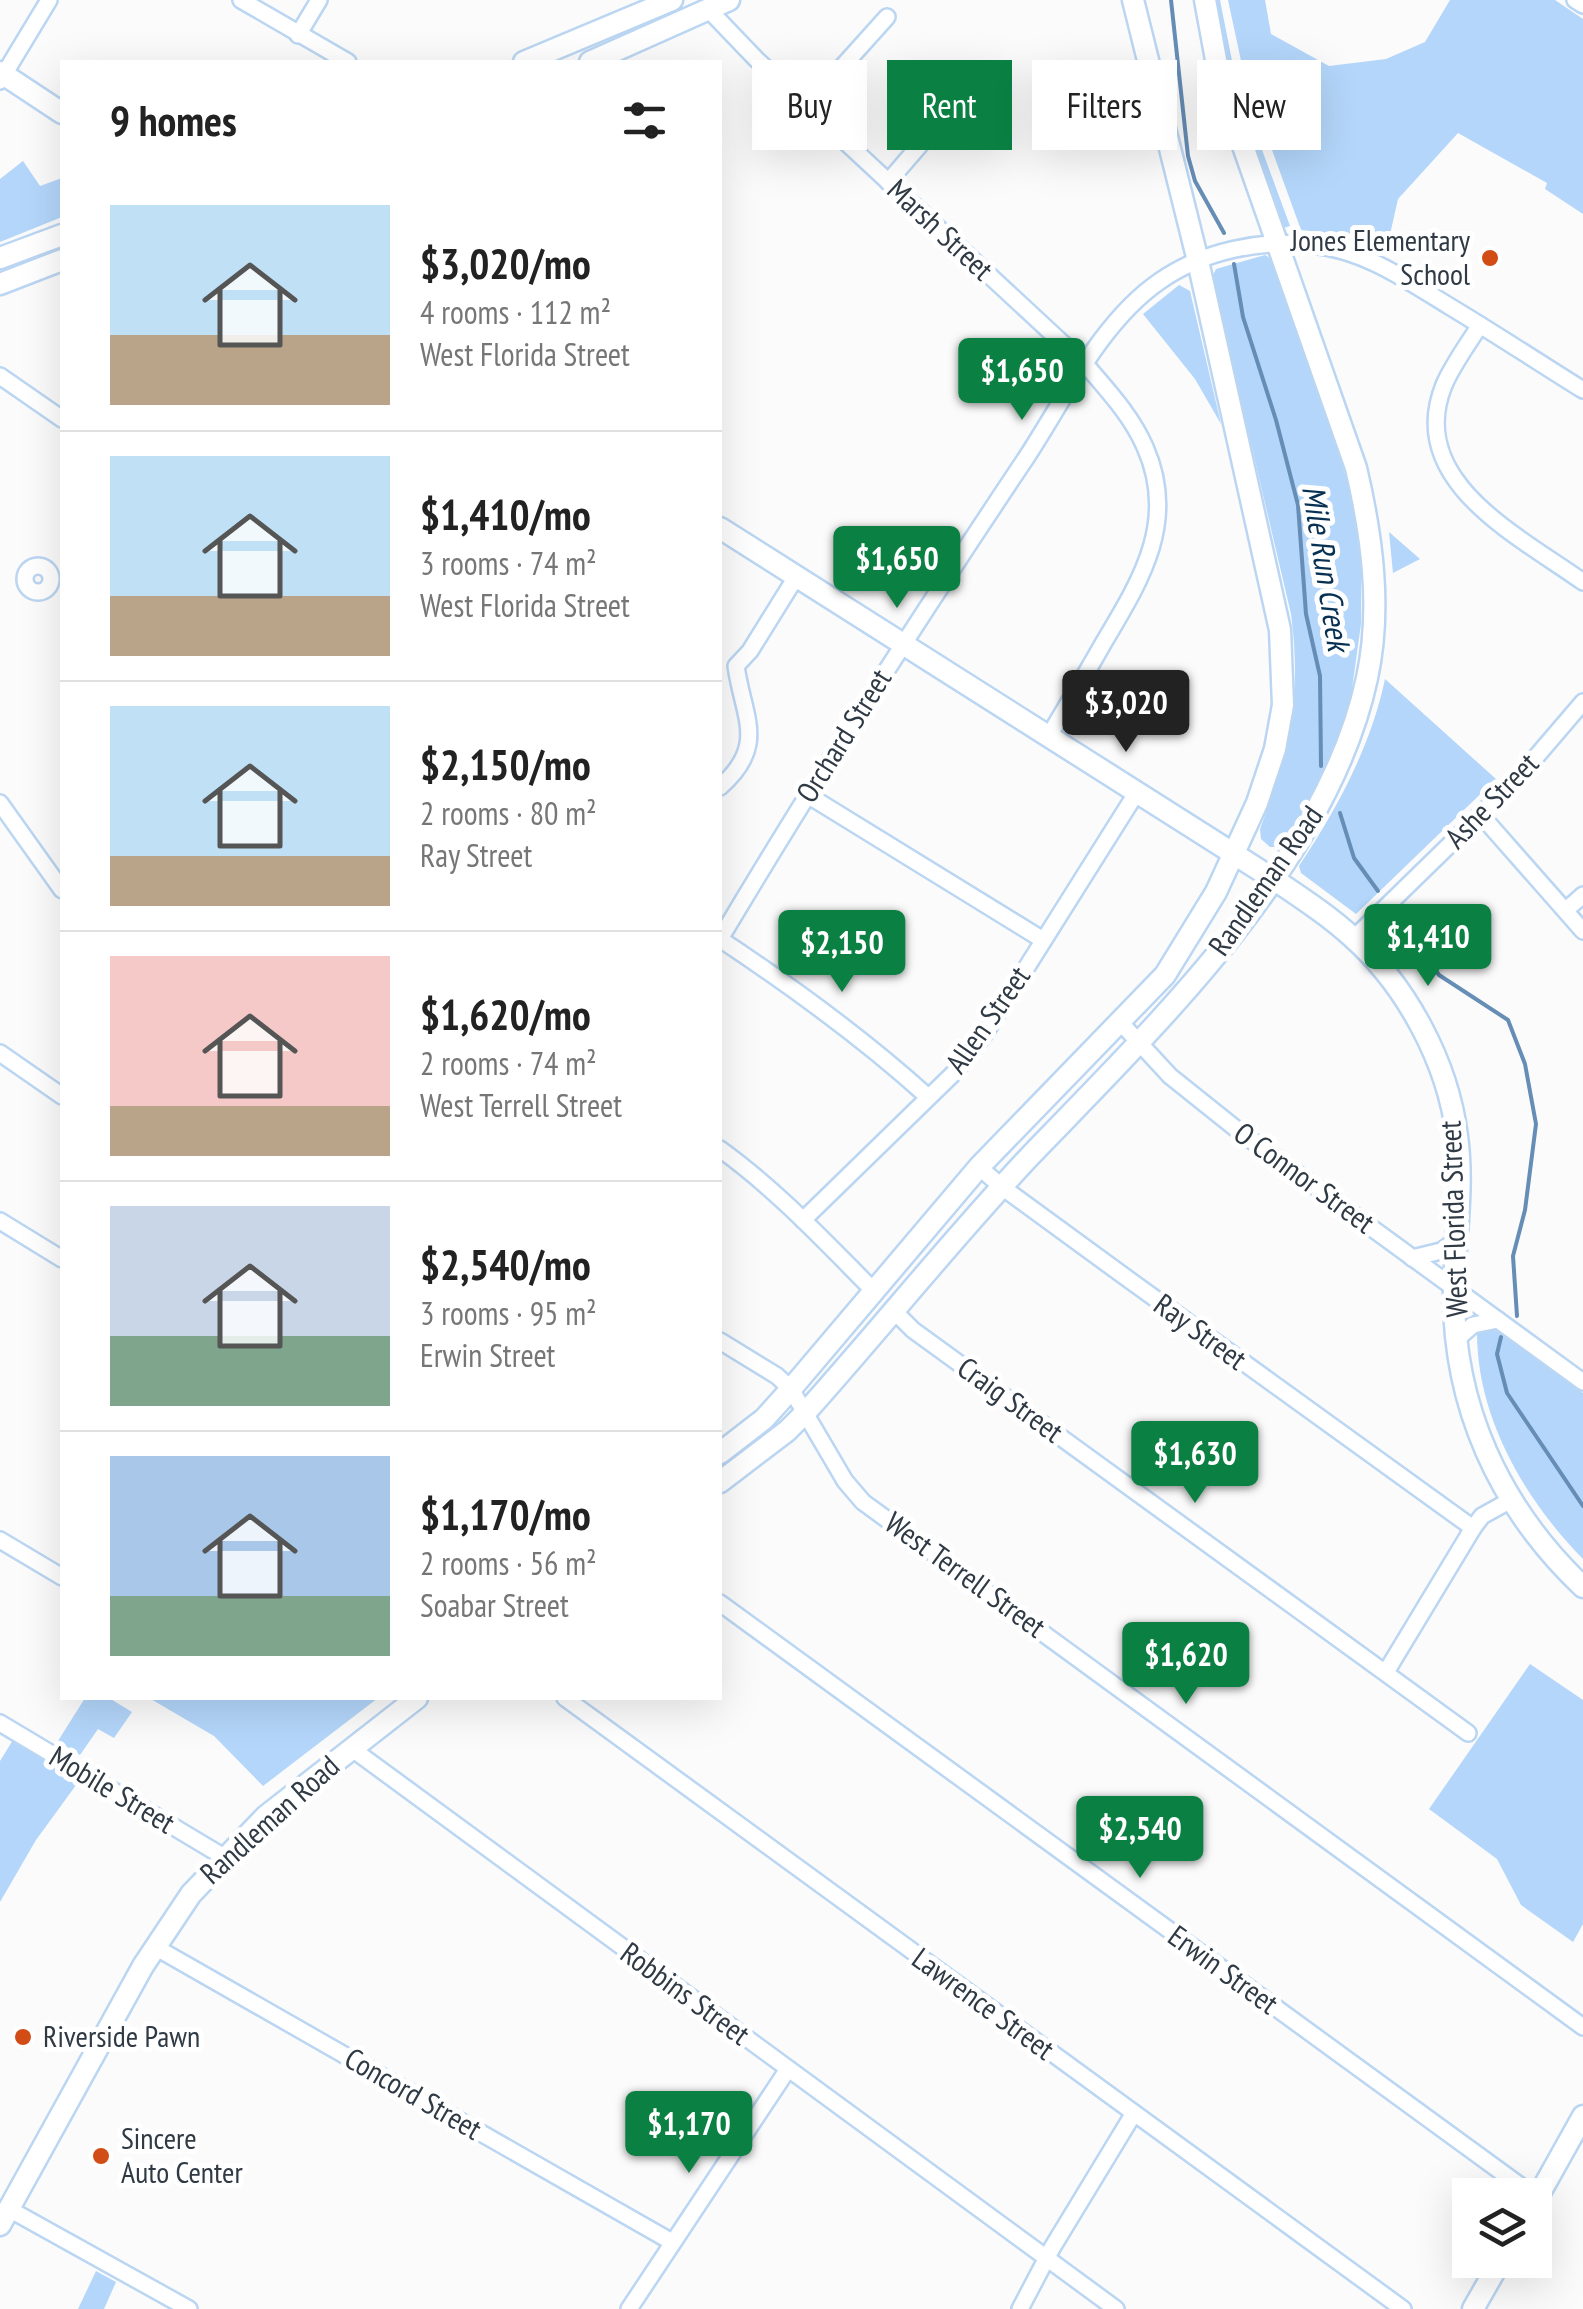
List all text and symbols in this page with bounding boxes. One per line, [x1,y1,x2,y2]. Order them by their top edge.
chip: Buy [752,60,867,150]
chip: Rent [887,60,1012,150]
chip: Filters [1032,60,1177,150]
chip: New [1197,60,1321,150]
text: 9 homes [110,93,237,148]
icon: filters [617,93,672,148]
street label: Marsh Street [880,170,1003,288]
place label: Jones Elementary School [1290,220,1471,293]
text: $3,020/mo [420,236,591,291]
icon: home [190,245,310,365]
marker: Jones Elementary School [1479,247,1501,269]
text: 4 rooms · 112 m² [420,291,611,333]
text: West Florida Street [420,333,630,375]
pin: $1,650 [941,338,1103,423]
text: $1,650 [980,349,1064,391]
water label: Mile Run Creek [1293,482,1361,657]
text: $1,410/mo [420,487,591,542]
icon: home [190,496,310,616]
pin: $1,650 [816,526,978,611]
text: $1,650 [855,537,939,579]
text: 3 rooms · 74 m² [420,542,597,584]
text: West Florida Street [420,584,630,626]
street label: Orchard Street [786,661,899,809]
pin: $3,020 [1045,670,1207,755]
text: $3,020 [1084,681,1168,723]
text: $2,150/mo [420,737,591,792]
street label: Ashe Street [1436,743,1547,856]
icon: home [190,746,310,866]
text: 2 rooms · 80 m² [420,792,597,834]
street label: Randleman Road [1199,798,1331,963]
text: Ray Street [420,834,532,876]
pin: $1,410 [1347,904,1509,989]
pin: $2,150 [761,910,923,995]
text: $1,410 [1386,915,1470,957]
text: $2,150 [800,921,884,963]
street label: Allen Street [936,957,1038,1080]
text: $1,620/mo [420,987,591,1042]
icon: home [190,996,310,1116]
text: 2 rooms · 74 m² [420,1042,597,1084]
text: West Terrell Street [420,1084,622,1126]
street label: O Connor Street [1227,1113,1384,1241]
street label: West Florida Street [1430,1119,1475,1318]
text: $2,540/mo [420,1237,591,1292]
icon: home [190,1246,310,1366]
street label: Ray Street [1147,1284,1256,1378]
text: 3 rooms · 95 m² [420,1292,597,1334]
text: Erwin Street [420,1334,555,1376]
street label: Craig Street [950,1347,1072,1451]
pin: $1,630 [1114,1421,1276,1506]
text: $1,630 [1153,1432,1237,1474]
text: $1,170/mo [420,1487,591,1542]
icon: home [190,1496,310,1616]
street label: West Terrell Street [878,1502,1055,1646]
text: 2 rooms · 56 m² [420,1542,597,1584]
text: Soabar Street [420,1584,569,1626]
pin: $1,620 [1105,1622,1267,1707]
text: $1,620 [1144,1633,1228,1675]
street label: Mobile Street [43,1736,183,1842]
street label: Randleman Road [191,1746,347,1892]
pin: $2,540 [1059,1796,1221,1881]
text: $2,540 [1098,1807,1182,1849]
street label: Erwin Street [1161,1916,1287,2022]
street label: Robbins Street [614,1933,759,2053]
street label: Lawrence Street [905,1938,1063,2068]
place label: Riverside Pawn [43,2016,200,2055]
marker: Riverside Pawn [12,2026,34,2048]
street label: Concord Street [338,2038,490,2148]
pin: $1,170 [608,2091,770,2176]
text: $1,170 [647,2102,731,2144]
place label: Sincere Auto Center [121,2118,243,2191]
marker: Sincere Auto Center [90,2145,112,2167]
map controls [1452,2178,1552,2278]
button: layers [1452,2178,1552,2278]

